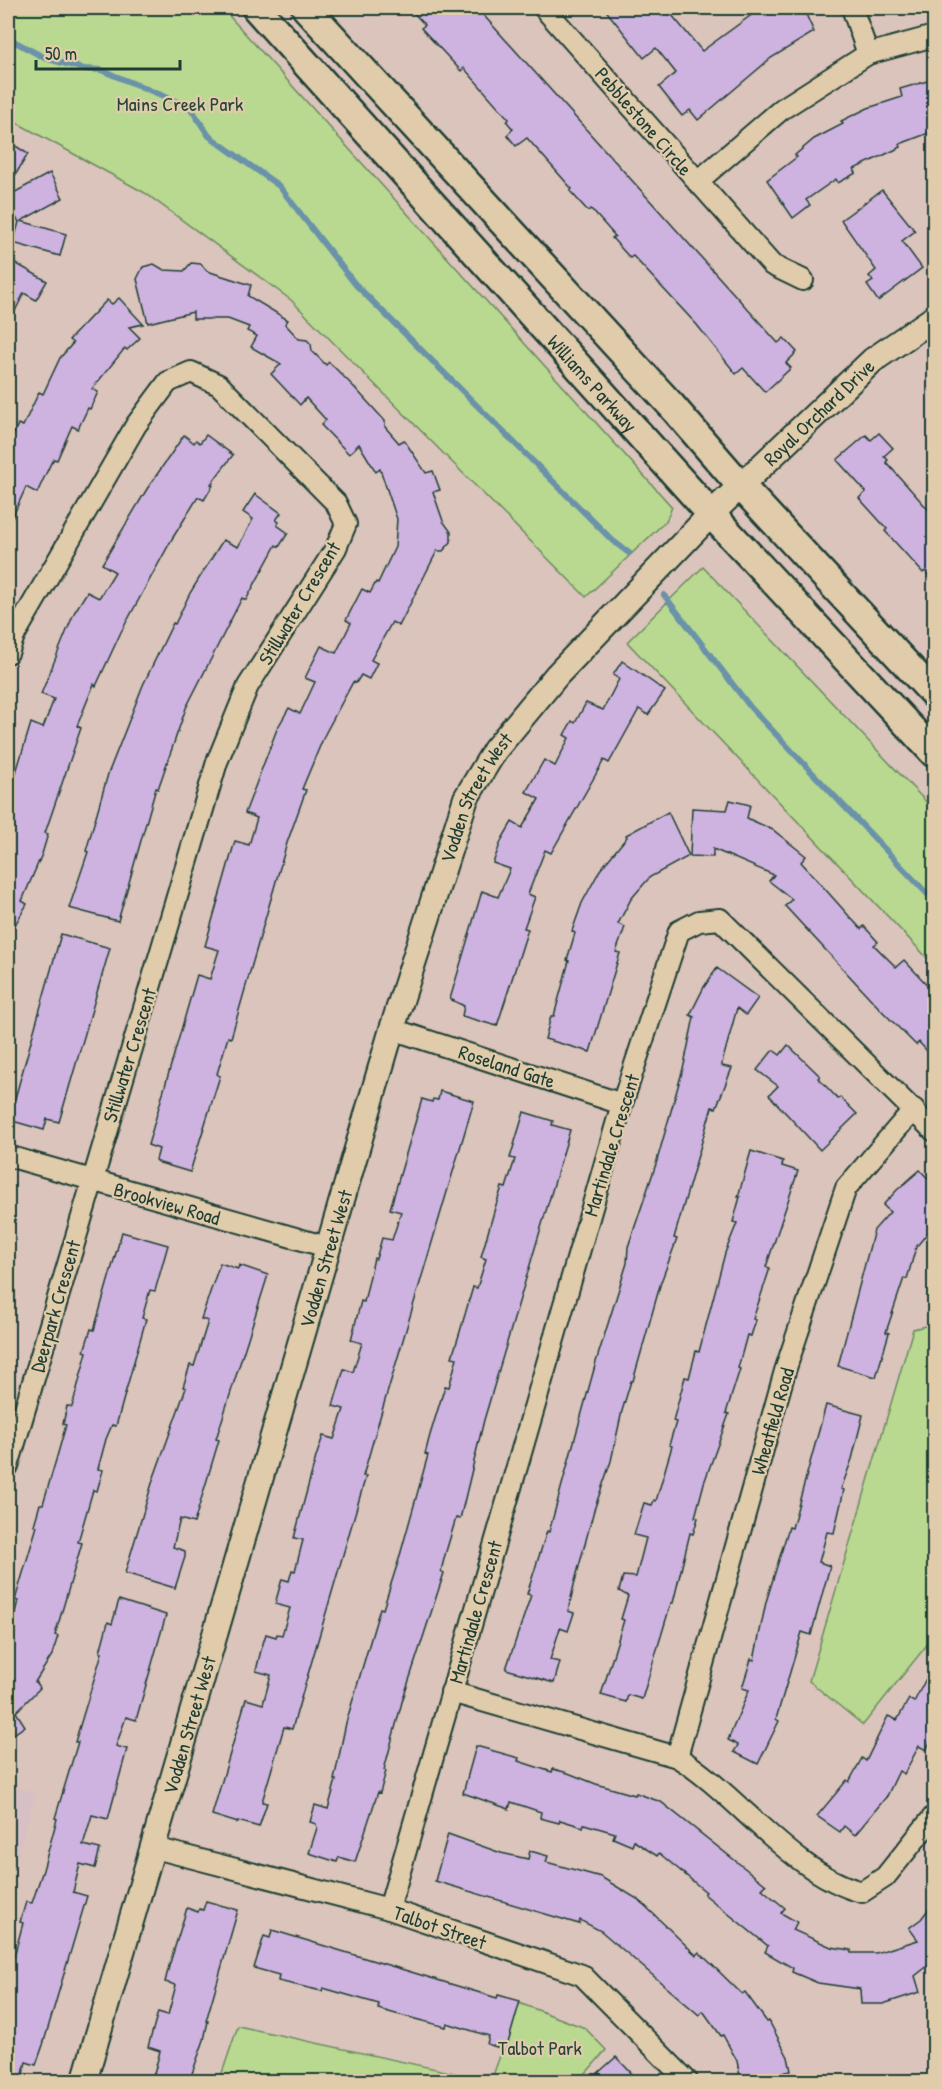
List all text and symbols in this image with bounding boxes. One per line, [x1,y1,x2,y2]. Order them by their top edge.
scale bar [36,33,180,71]
text: 50 m [45,41,77,66]
street label: Pebblestone Circle [589,61,699,181]
park label: Mains Creek Park [117,90,243,117]
street label: Williams Parkway [542,328,644,437]
street label: Royal Orchard Drive [757,353,880,471]
street label: Stillwater Crescent [252,535,347,670]
street label: Vodden Street West [433,725,519,866]
street label: Stillwater Crescent [96,983,163,1126]
street label: Roseland Gate [455,1038,559,1094]
street label: Martindale Crescent [577,1070,646,1219]
street label: Brookview Road [111,1175,223,1231]
street label: Vodden Street West [292,1185,358,1331]
street label: Deerpark Crescent [23,1236,87,1375]
street label: Wheatfield Road [744,1364,800,1478]
street label: Martindale Crescent [442,1536,509,1687]
street label: Vodden Street West [155,1652,222,1797]
street label: Talbot Street [390,1898,491,1956]
park label: Talbot Park [498,2034,582,2061]

